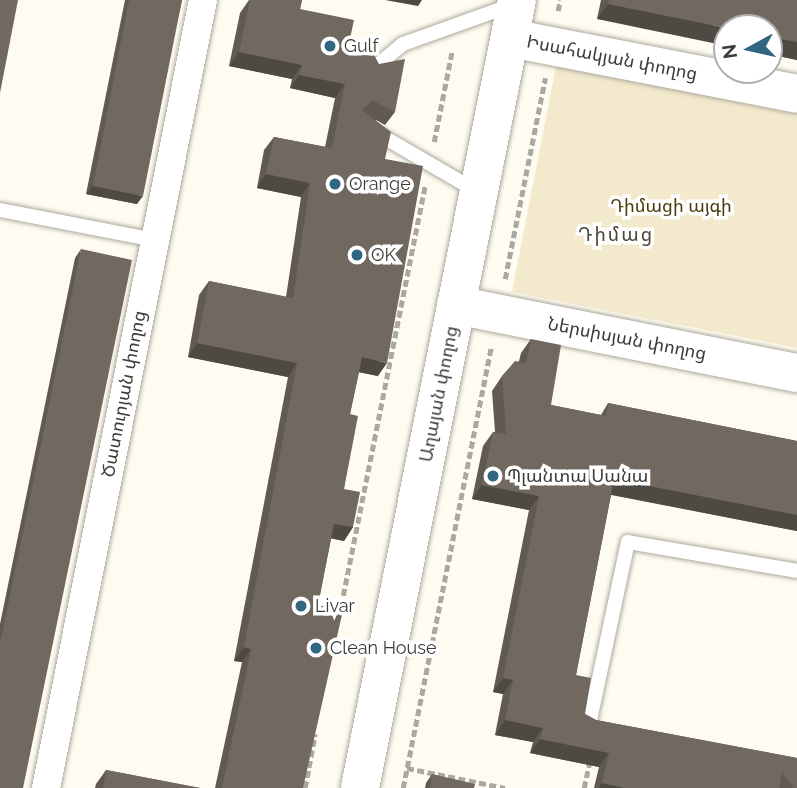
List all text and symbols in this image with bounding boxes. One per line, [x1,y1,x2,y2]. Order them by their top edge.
north arrow [713,14,783,84]
street label: Իսահակյան փողոց [525,31,699,85]
place label: Gulf [344,35,378,57]
marker: Gulf [322,38,338,54]
text: N [717,43,741,60]
place label: Orange [349,173,411,195]
marker: Orange [327,176,343,192]
park label: Դիմացի այգի [610,195,732,217]
district label: Դիմաց [579,224,653,246]
place label: OK [371,244,396,266]
marker: OK [349,247,365,263]
street label: Ծատուրյան փողոց [97,309,151,479]
street label: Ներսիսյան փողոց [546,313,708,365]
street label: Աղայան փողոց [415,324,463,464]
place label: Պլանտա Սանա [507,465,648,487]
marker: Պլանտա Սանա [485,468,501,484]
place label: Livar [315,595,355,617]
marker: Livar [293,598,309,614]
place label: Clean House [330,637,436,659]
marker: Clean House [308,640,324,656]

